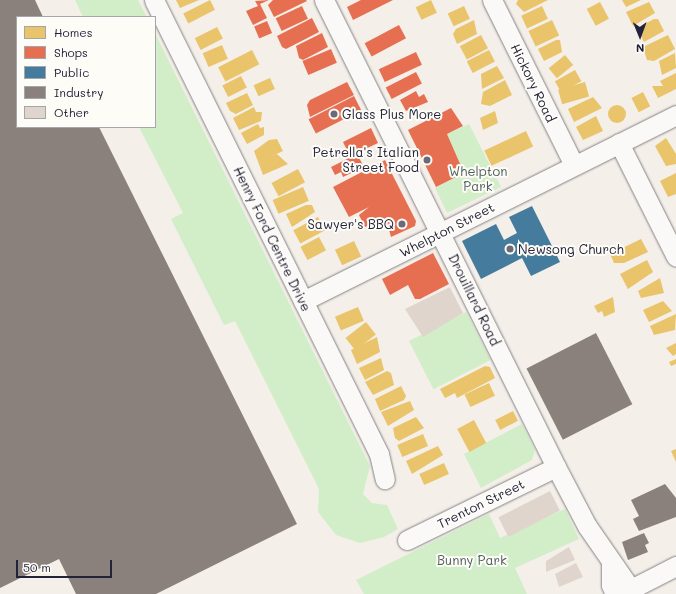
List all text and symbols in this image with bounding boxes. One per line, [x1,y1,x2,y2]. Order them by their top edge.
legend [16,16,156,128]
north arrow [620,16,660,56]
text: Homes [54,24,93,40]
street label: Hickory Road [507,41,559,125]
text: N [636,41,645,56]
text: Shops [54,44,88,60]
text: Public [54,64,89,80]
text: Industry [54,84,103,100]
text: Other [54,104,89,120]
place label: Glass Plus More [342,106,441,122]
marker: Glass Plus More [329,109,339,119]
place label: Petrella's Italian Street Food [313,145,419,176]
marker: Petrella's Italian Street Food [422,155,432,165]
street label: Henry Ford Centre Drive [230,164,314,314]
park label: Whelpton Park [449,164,507,195]
street label: Whelpton Street [397,199,497,261]
place label: Sawyer's BBQ [307,216,394,232]
marker: Sawyer's BBQ [397,219,407,229]
place label: Newsong Church [518,241,624,257]
marker: Newsong Church [505,244,515,254]
street label: Drouillard Road [445,252,503,348]
street label: Trenton Street [435,476,527,532]
scale bar [18,552,114,578]
park label: Bunny Park [437,552,507,568]
text: 50 m [23,559,51,575]

